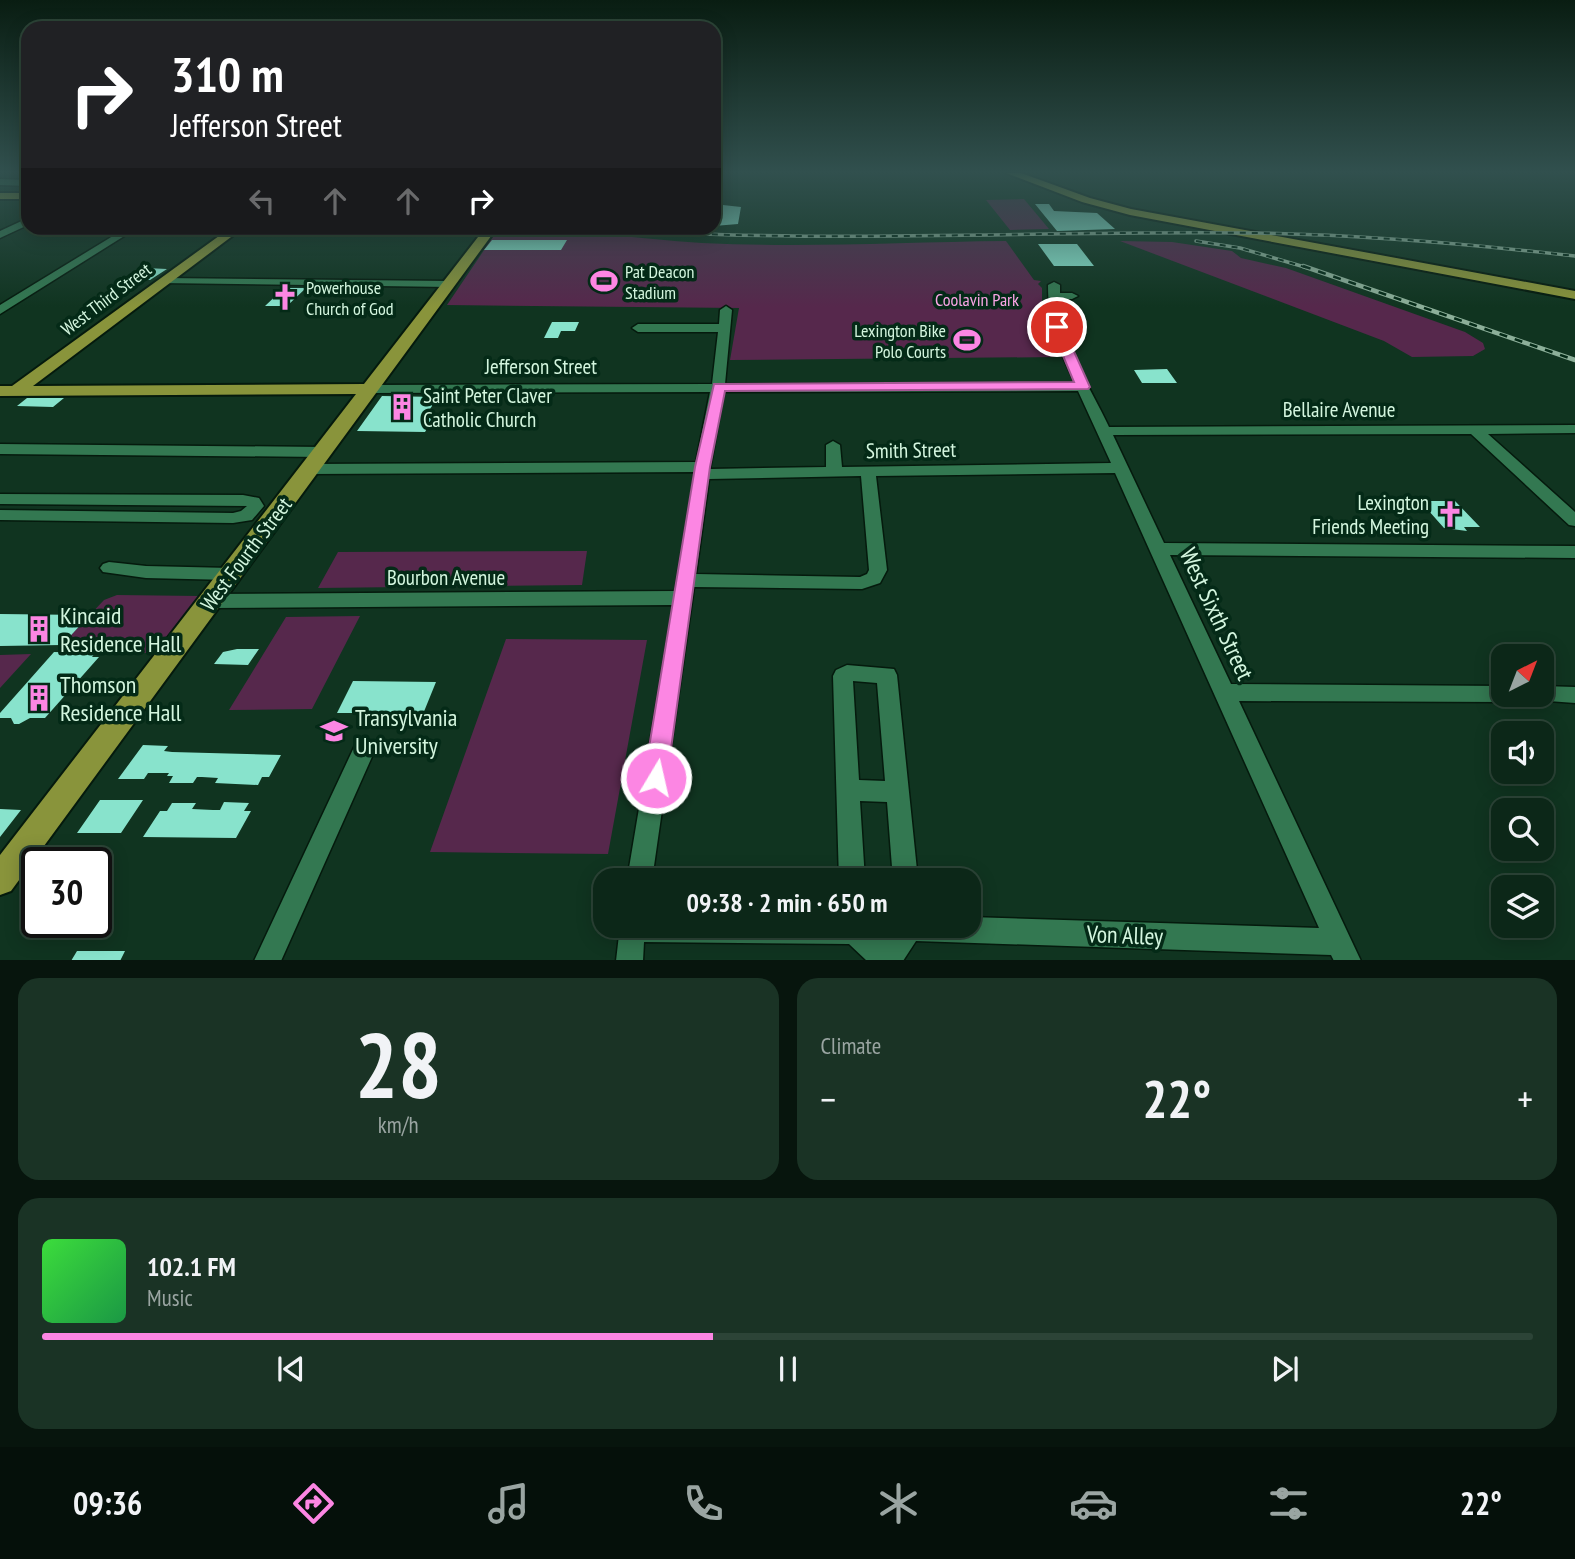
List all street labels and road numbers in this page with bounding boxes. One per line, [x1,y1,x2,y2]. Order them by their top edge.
street label: West Third Street [56,258,156,340]
street label: Jefferson Street [484,353,597,380]
street label: Bellaire Avenue [1283,396,1395,423]
street label: Smith Street [866,436,957,464]
street label: West Fourth Street [194,492,298,616]
street label: West Sixth Street [1173,543,1261,685]
street label: Bourbon Avenue [387,564,505,591]
street label: Von Alley [1085,918,1164,952]

